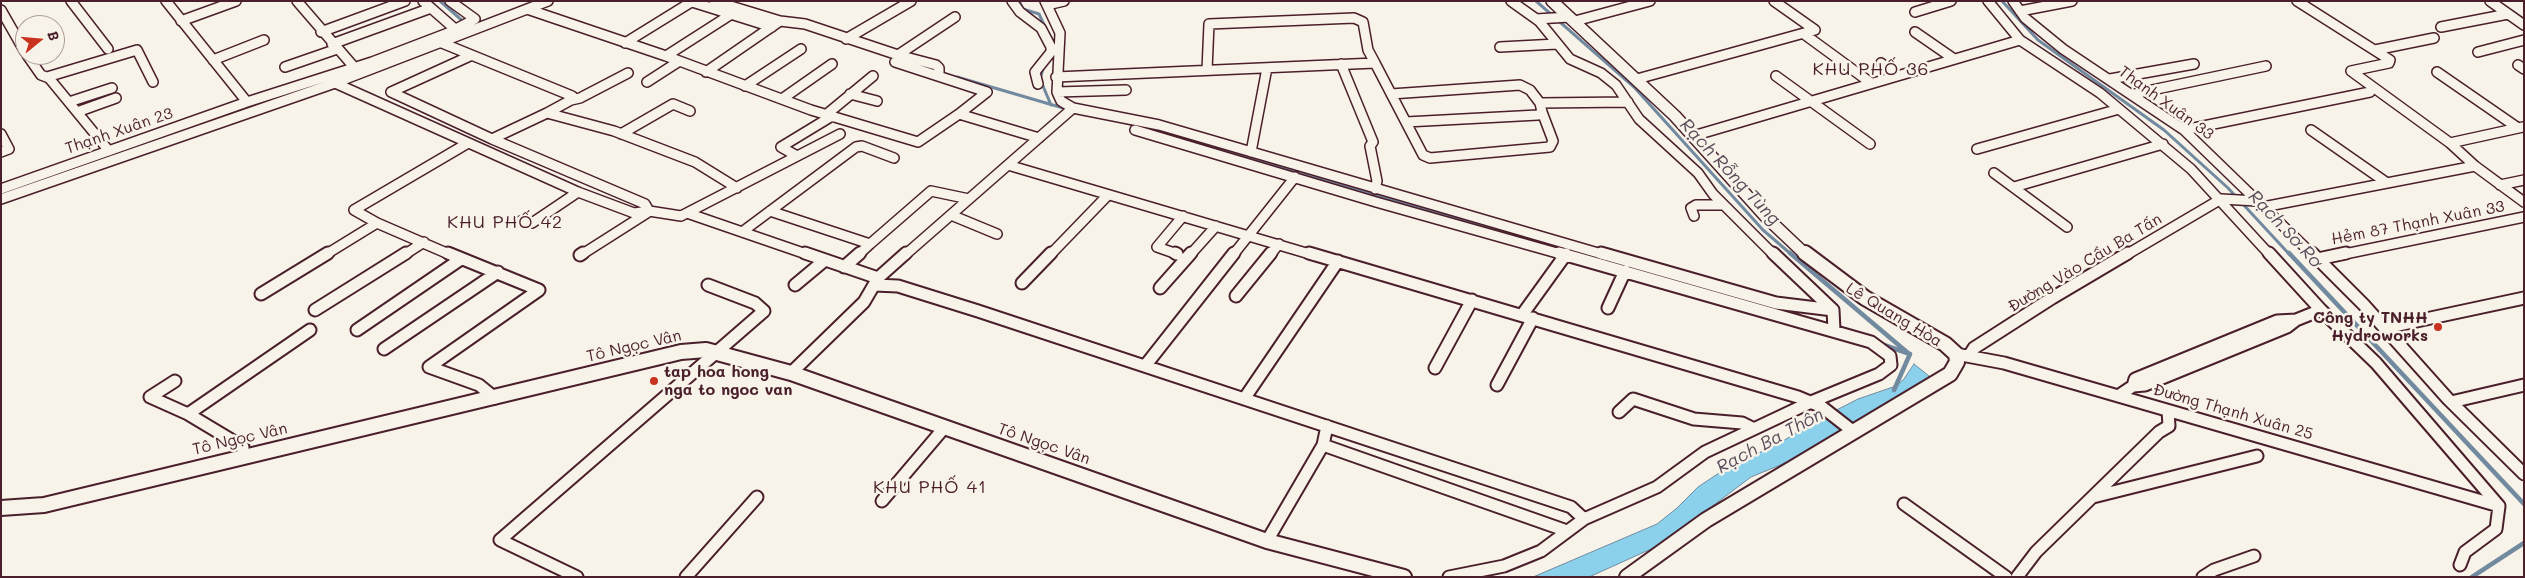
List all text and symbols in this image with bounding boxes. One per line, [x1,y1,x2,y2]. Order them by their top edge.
north arrow [15,15,65,65]
text: B [43,28,64,43]
district label: KHU PHỐ 36 [1811,58,1931,80]
street label: Thạnh Xuân 33 [2115,62,2217,144]
street label: Thạnh Xuân 23 [63,104,175,158]
water label: Rạch Rỗng Tùng [1675,114,1785,230]
water label: Rạch Sơ Rơ [2244,186,2326,272]
street label: Hẻm 87 Thạnh Xuân 33 [2330,197,2506,249]
street label: Đường Vào Cầu Ba Tấn [2005,209,2165,317]
district label: KHU PHỐ 42 [446,211,564,233]
street label: Lê Quang Hòa [1842,279,1946,351]
place label: Công ty TNHH Hydroworks [2313,308,2428,346]
marker: Công ty TNHH Hydroworks [2432,321,2444,333]
street label: Tô Ngọc Vân [585,326,683,366]
place label: tap hoa hong nga to ngoc van [664,362,792,400]
marker: tap hoa hong nga to ngoc van [648,375,660,387]
street label: Đường Thạnh Xuân 25 [2151,380,2315,444]
water label: Rạch Ba Thôn [1713,404,1827,478]
street label: Tô Ngọc Vân [191,419,289,459]
street label: Tô Ngọc Vân [995,419,1093,469]
district label: KHU PHỐ 41 [872,476,988,498]

